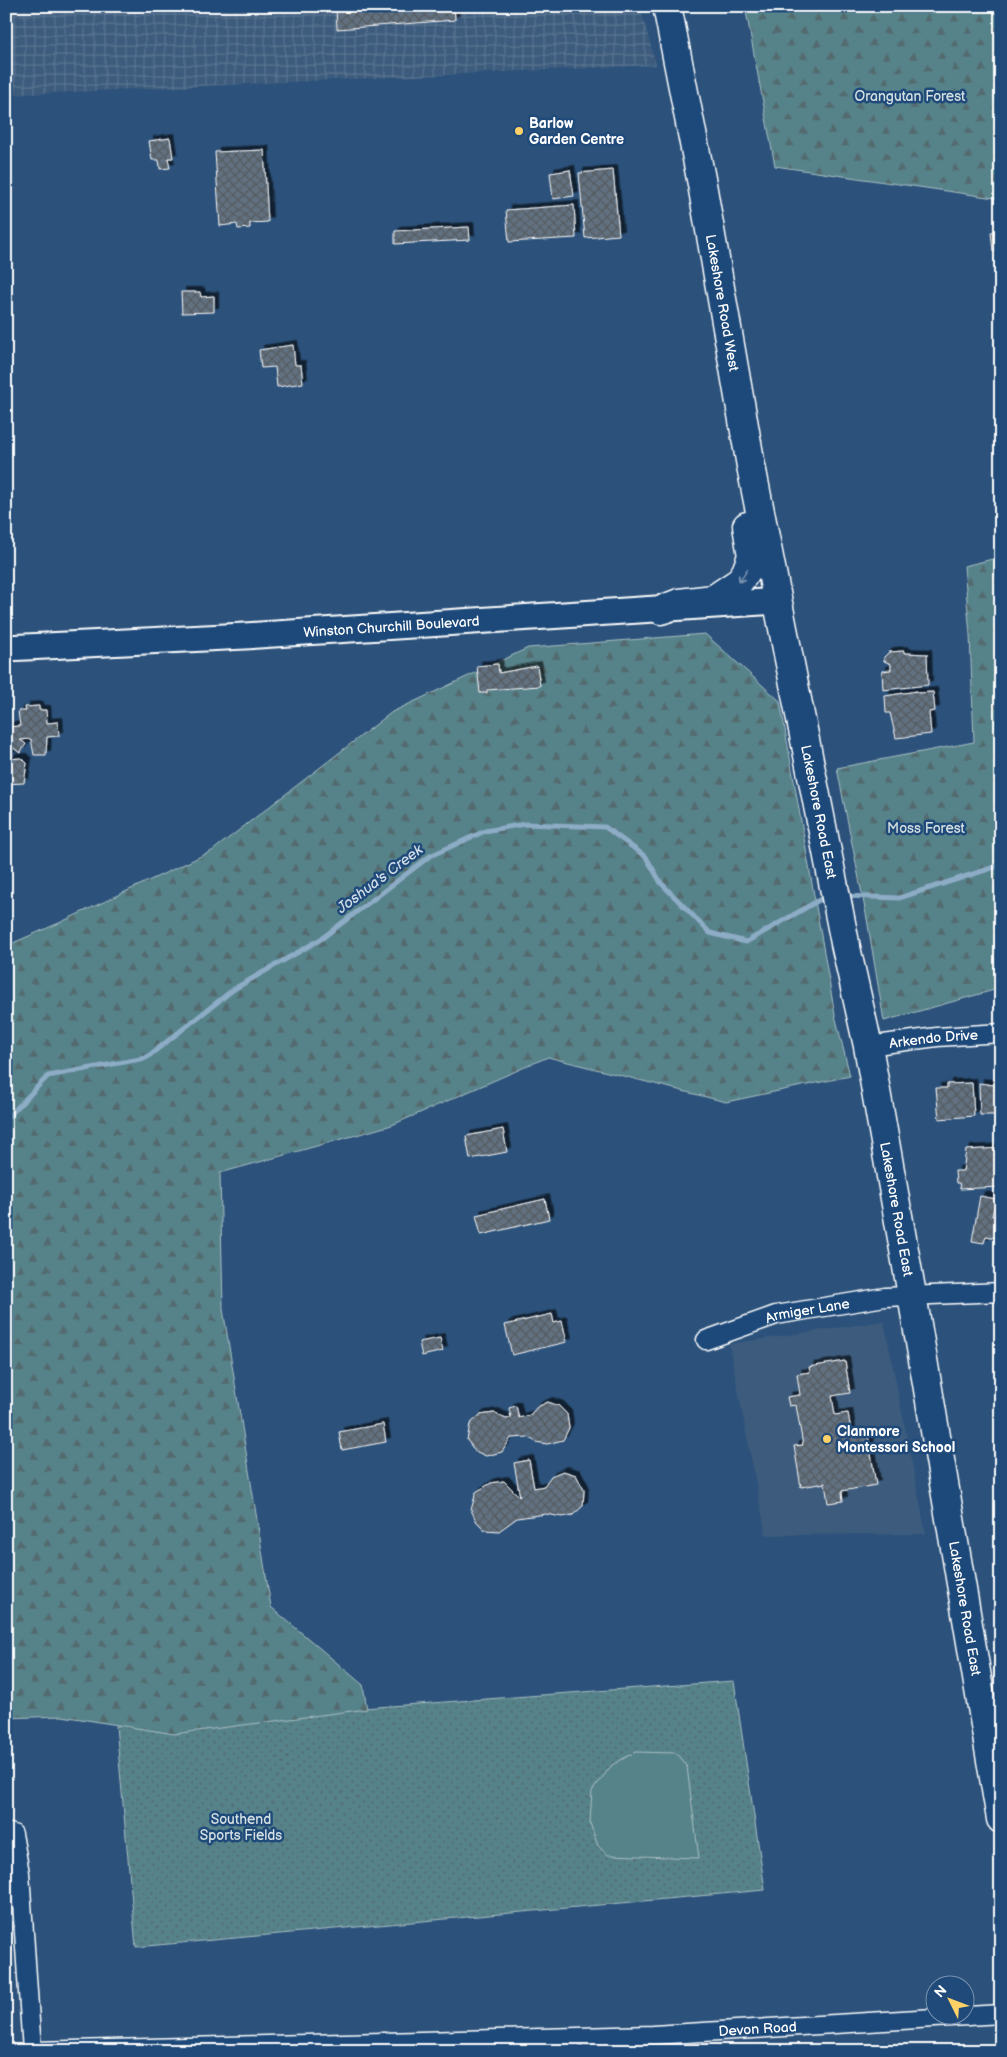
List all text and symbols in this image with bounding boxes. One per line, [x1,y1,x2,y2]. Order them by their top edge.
park label: Orangutan Forest [855,88,966,105]
place label: Barlow Garden Centre [529,115,624,148]
marker: Barlow Garden Centre [513,125,525,137]
street label: Lakeshore Road West [702,233,743,373]
one-way arrow [738,569,748,583]
street label: Winston Churchill Boulevard [303,612,480,641]
street label: Lakeshore Road East [798,743,841,881]
park label: Moss Forest [887,820,966,837]
water label: Joshua's Creek [332,840,427,918]
street label: Arkendo Drive [888,1026,978,1052]
street label: Lakeshore Road East [877,1141,917,1278]
street label: Armiger Lane [763,1294,851,1327]
place label: Clanmore Montessori School [837,1423,955,1456]
marker: Clanmore Montessori School [821,1433,833,1445]
street label: Lakeshore Road East [945,1540,985,1678]
park label: Southend Sports Fields [200,1811,282,1844]
north arrow [924,1974,974,2024]
text: N [931,1982,951,2001]
street label: Devon Road [718,2018,797,2040]

